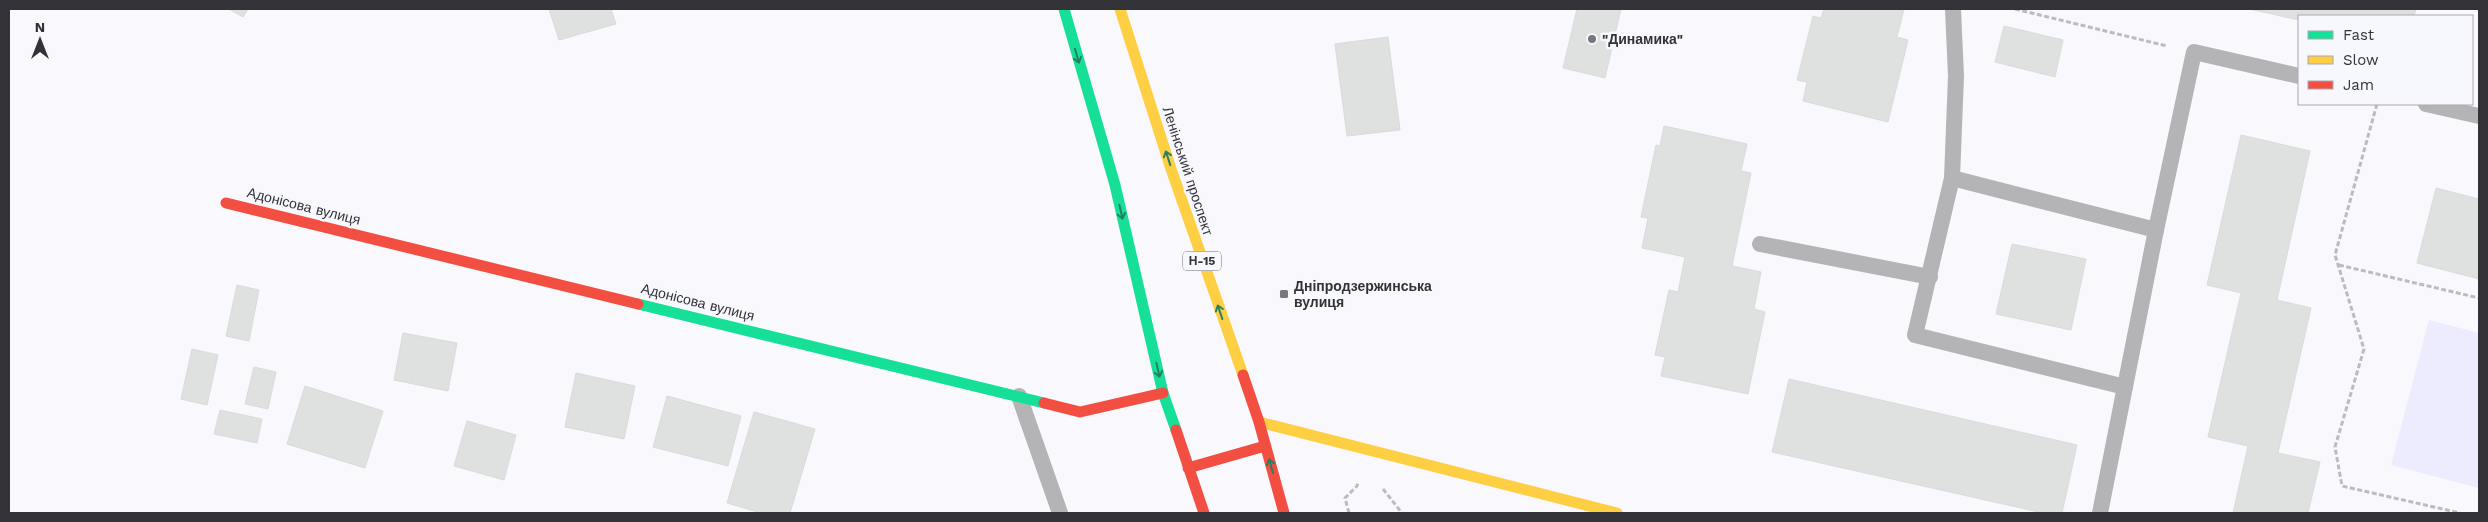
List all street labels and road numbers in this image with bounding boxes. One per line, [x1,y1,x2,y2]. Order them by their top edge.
street label: Ленінський проспект [1160,105,1217,238]
street label: Адонісова вулиця [246,184,362,228]
road number: Н-15 [1183,252,1221,270]
street label: Адонісова вулиця [640,280,756,324]

